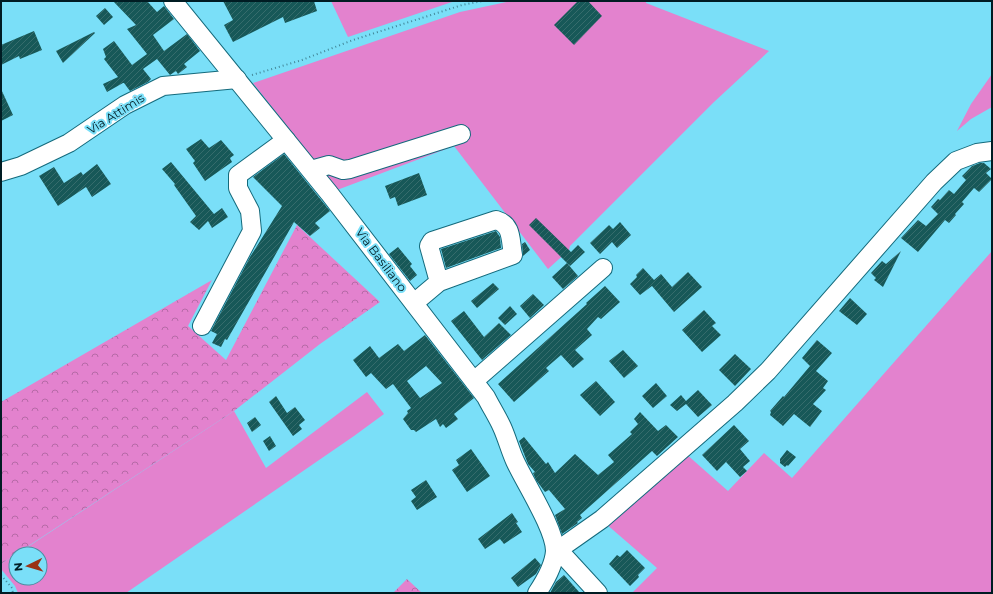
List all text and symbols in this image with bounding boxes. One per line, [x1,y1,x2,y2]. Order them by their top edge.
street label: Via Attimis [84,90,147,137]
street label: Via Basiliano [353,225,410,295]
north arrow [8,546,48,586]
text: N [11,562,25,572]

